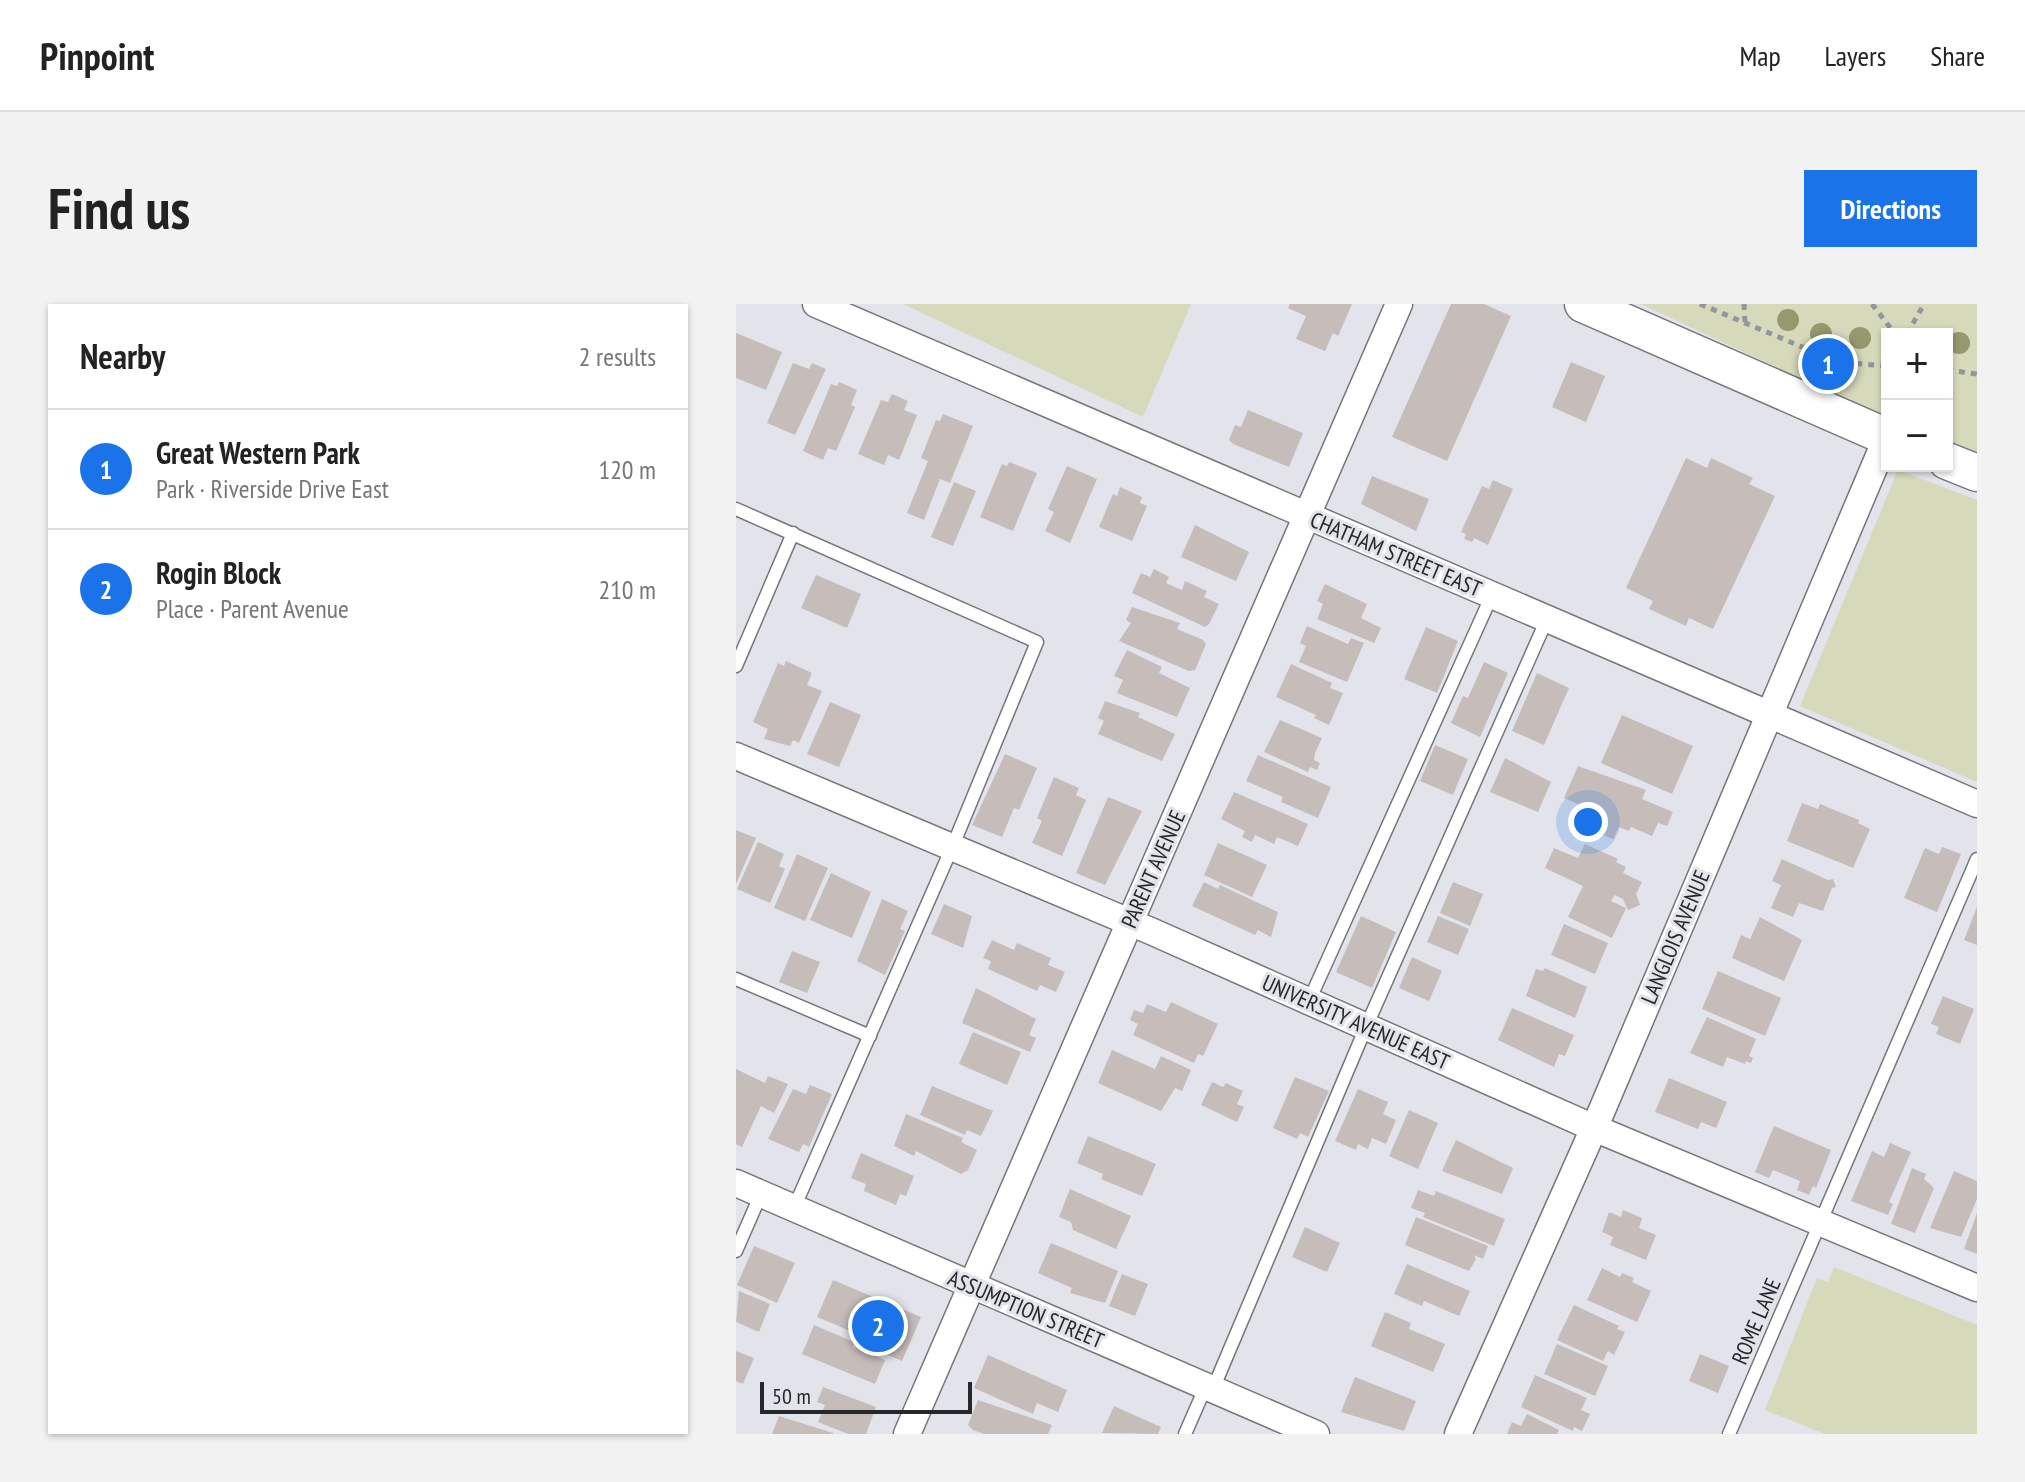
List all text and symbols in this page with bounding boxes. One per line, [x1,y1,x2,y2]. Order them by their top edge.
text: Pinpoint [40,31,154,80]
text: Map [1739,37,1781,74]
text: Layers [1825,37,1886,74]
text: Share [1930,37,1985,74]
button: Directions [1804,170,1977,247]
text: Find us [48,172,190,244]
map controls [1881,328,1953,472]
button: + [1881,328,1953,400]
text: Nearby [80,334,165,378]
pin: 1 [1802,334,1854,394]
text: 2 results [579,340,656,373]
button: − [1881,400,1953,472]
text: Great Western Park [156,433,360,472]
text: 1 [100,453,112,486]
text: 120 m [598,453,656,486]
text: Park · Riverside Drive East [156,472,389,505]
street label: CHATHAM STREET EAST [1306,505,1486,603]
text: Rogin Block [156,553,281,592]
text: 2 [100,573,112,606]
text: 210 m [598,573,656,606]
text: Place · Parent Avenue [156,592,349,625]
your location [1568,802,1608,842]
street label: PARENT AVENUE [1115,806,1191,932]
street label: LANGLOIS AVENUE [1634,866,1716,1008]
street label: UNIVERSITY AVENUE EAST [1258,968,1454,1076]
street label: ASSUMPTION STREET [944,1264,1108,1354]
street label: ROME LANE [1725,1274,1787,1368]
pin: 2 [852,1296,904,1356]
scale bar [760,1378,972,1414]
text: 50 m [772,1382,811,1410]

